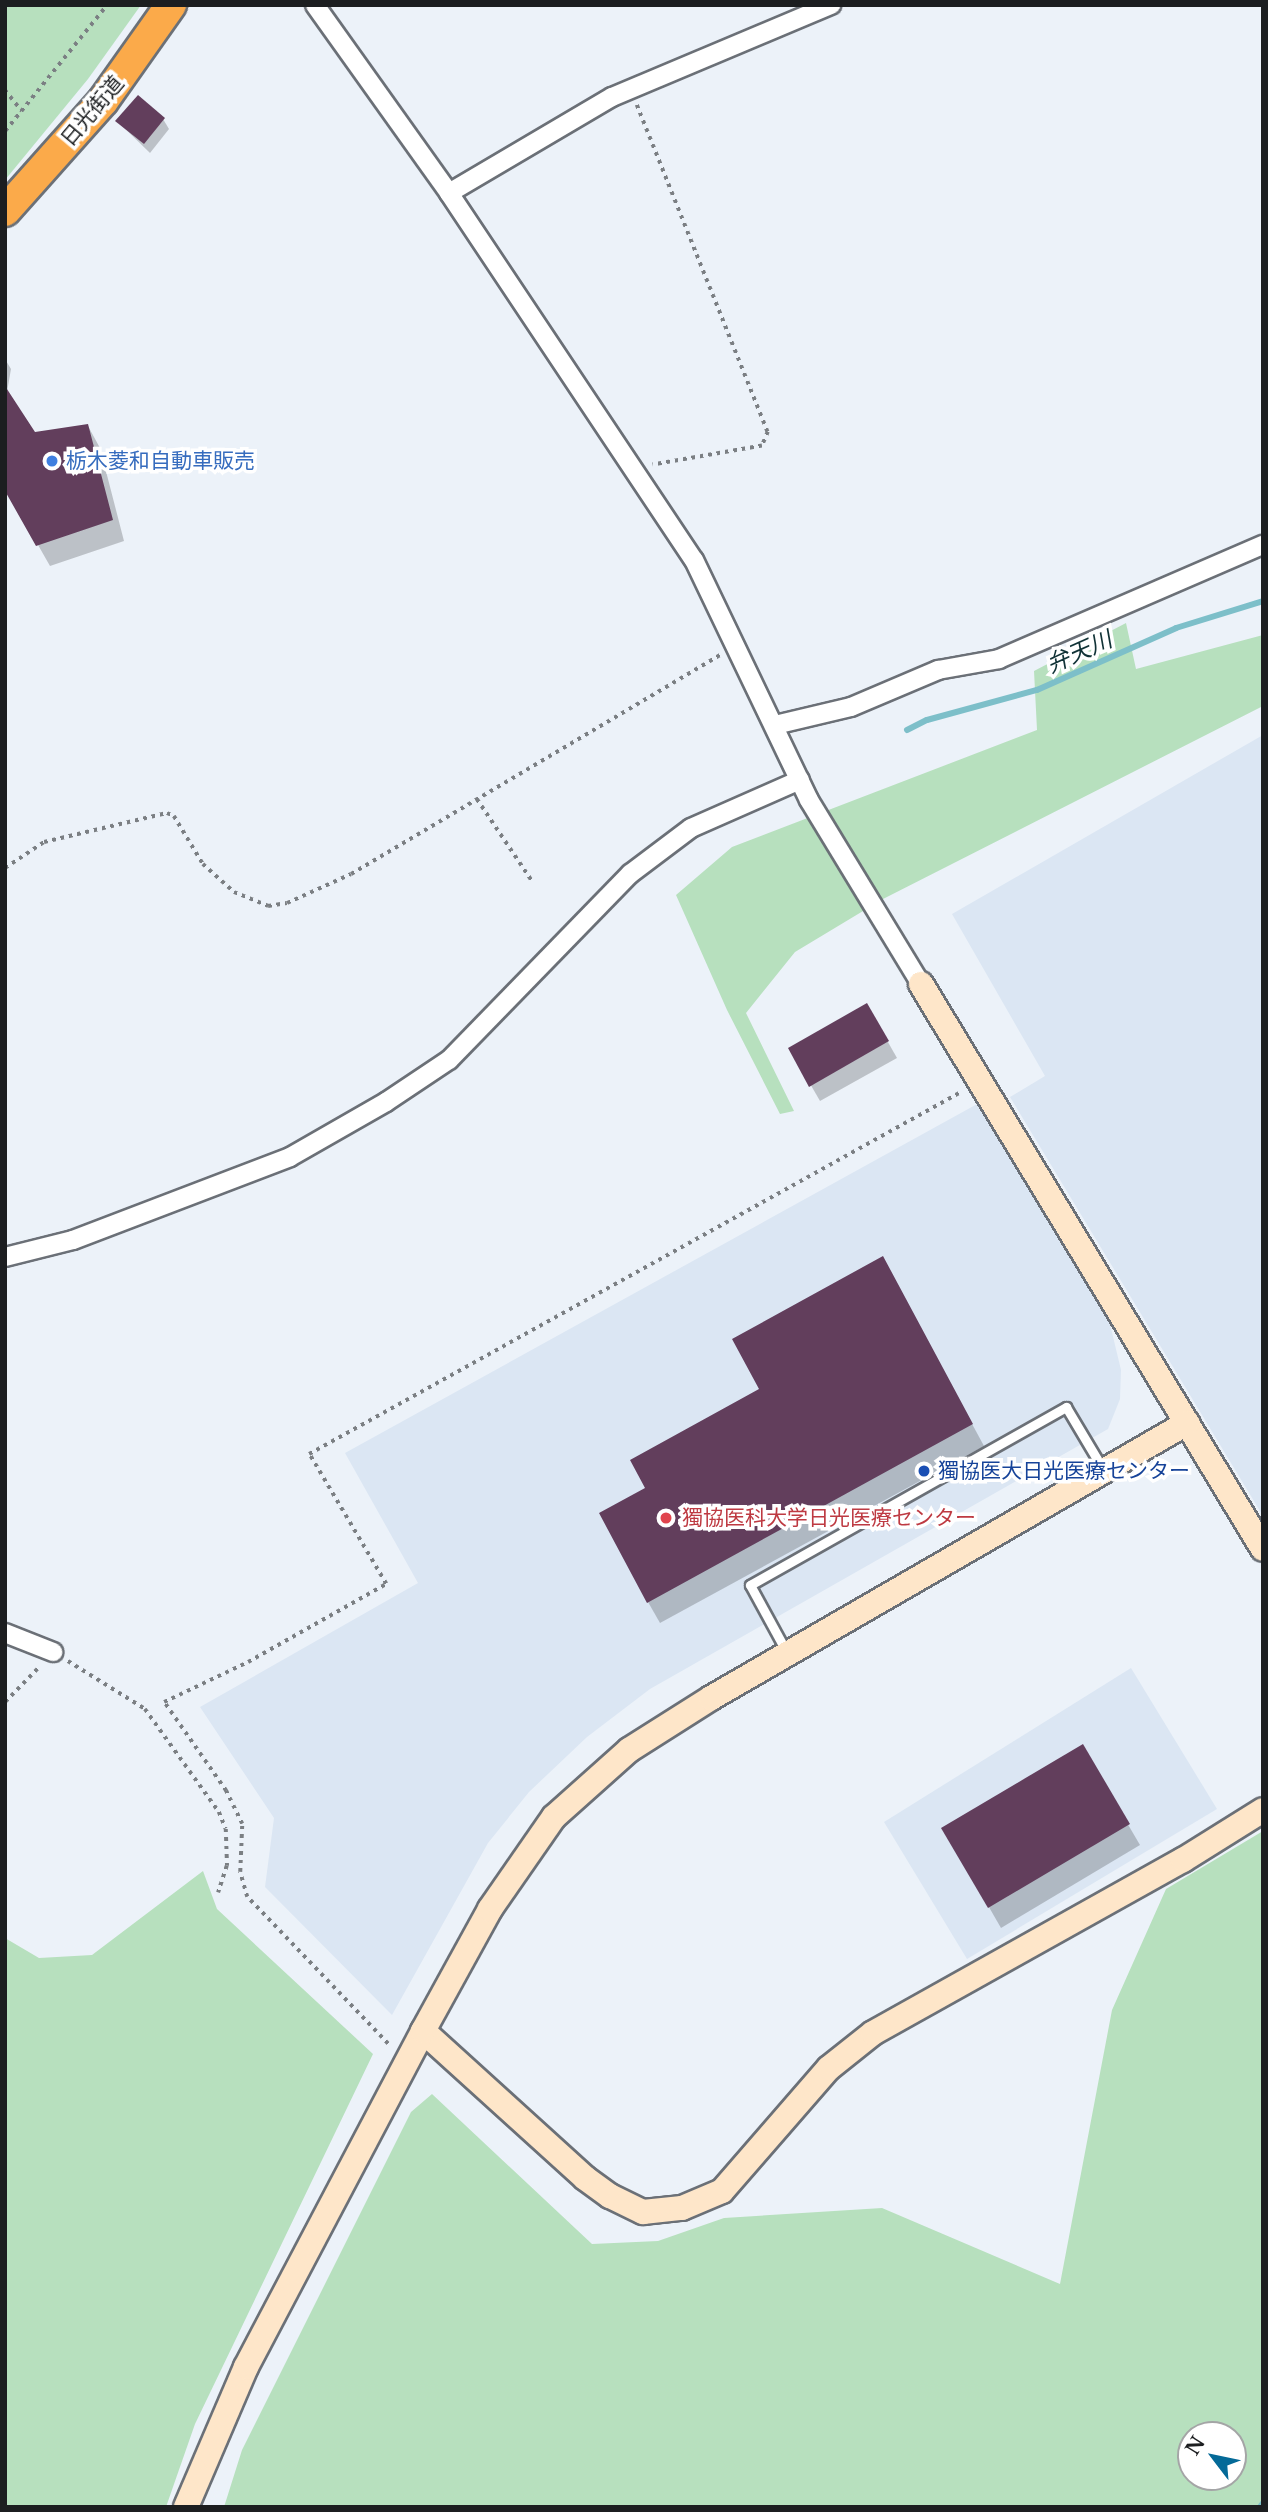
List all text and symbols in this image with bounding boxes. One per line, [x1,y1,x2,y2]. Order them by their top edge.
street label: 日光街道 [55,71,129,151]
place label: 栃木菱和自動車販売 [66,448,255,474]
marker: 栃木菱和自動車販売 [44,453,60,469]
water label: 弁天川 [1042,625,1116,679]
place label: 獨協医大日光医療センター [938,1458,1190,1484]
marker: 獨協医大日光医療センター [916,1463,932,1479]
place label: 獨協医科大学日光医療センター [682,1505,976,1531]
marker: 獨協医科大学日光医療センター [656,1508,676,1528]
north arrow [1177,2421,1247,2491]
text: N [1181,2432,1210,2459]

